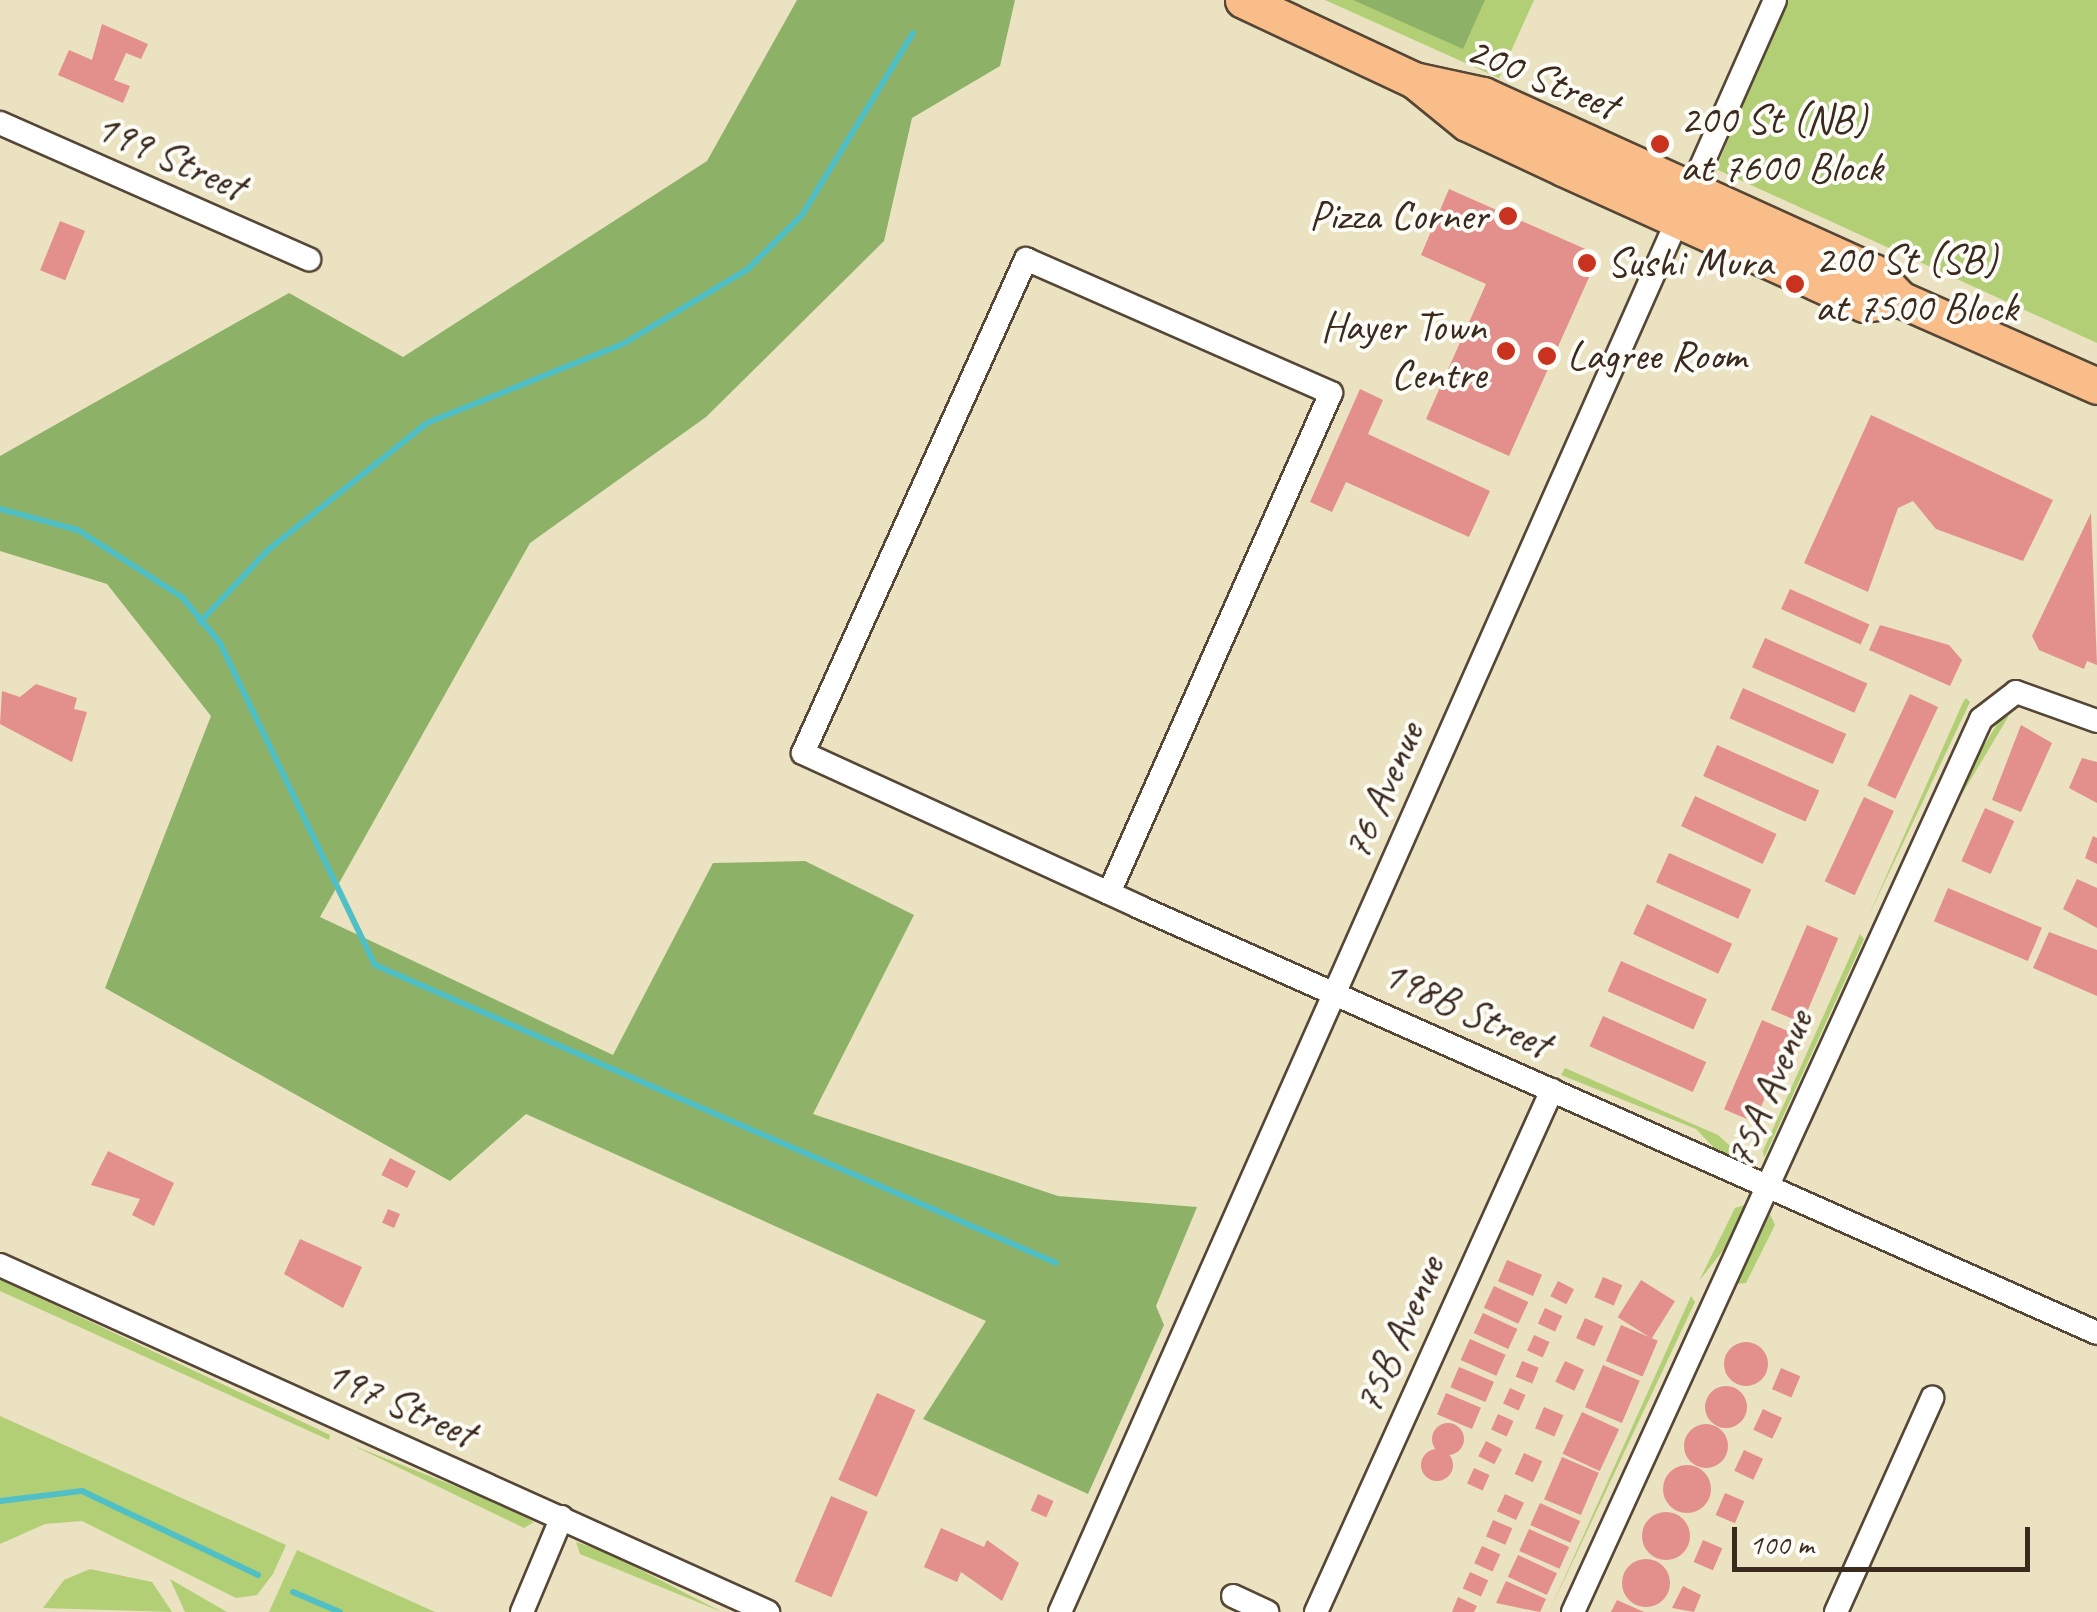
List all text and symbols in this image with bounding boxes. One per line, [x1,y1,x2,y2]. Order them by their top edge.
street label: 200 Street [1459,25,1625,131]
place label: 200 St (NB) at 7600 Block [1680,95,1882,194]
street label: 199 Street [87,102,253,212]
marker: 200 St (NB) at 7600 Block [1649,133,1671,155]
place label: Pizza Corner [1309,191,1488,241]
marker: Pizza Corner [1497,205,1519,227]
place label: 200 St (SB) at 7500 Block [1815,235,2017,334]
place label: Sushi Mura [1607,238,1771,288]
marker: Sushi Mura [1576,252,1598,274]
marker: 200 St (SB) at 7500 Block [1784,273,1806,295]
place label: Hayer Town Centre [1321,302,1486,401]
place label: Lagree Room [1567,331,1746,381]
marker: Hayer Town Centre [1495,340,1517,362]
marker: Lagree Room [1536,345,1558,367]
street label: 76 Avenue [1331,715,1435,867]
street label: 198B Street [1374,948,1558,1070]
street label: 75A Avenue [1713,1003,1825,1175]
street label: 75B Avenue [1342,1249,1456,1421]
street label: 197 Street [317,1349,483,1459]
scale bar [1737,1507,2034,1569]
text: 100 m [1749,1525,1814,1563]

